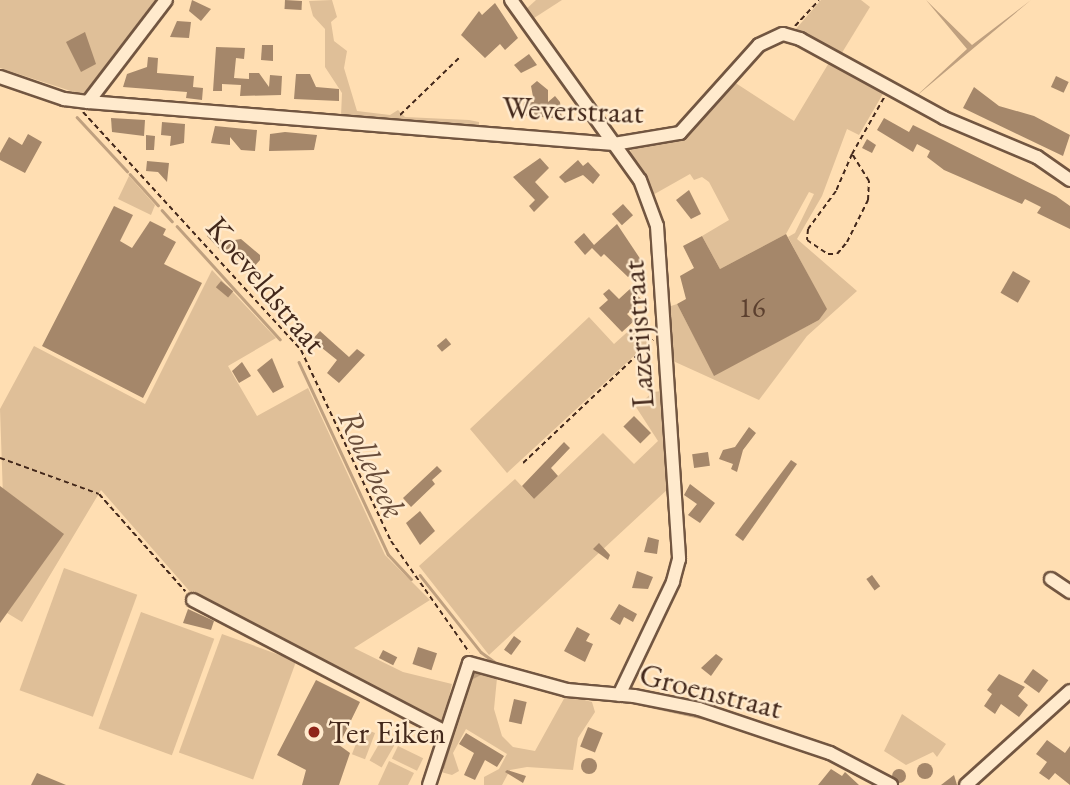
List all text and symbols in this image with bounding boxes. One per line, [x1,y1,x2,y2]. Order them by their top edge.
street label: Weverstraat [502,88,644,132]
street label: Koeveldstraat [198,209,334,361]
street label: Lazerijstraat [614,259,662,409]
house number: 16 [739,290,765,324]
water label: Rollebeek [330,404,414,524]
street label: Groenstraat [636,655,786,727]
place label: Ter Eiken [328,713,446,751]
marker: Ter Eiken [306,724,322,740]

